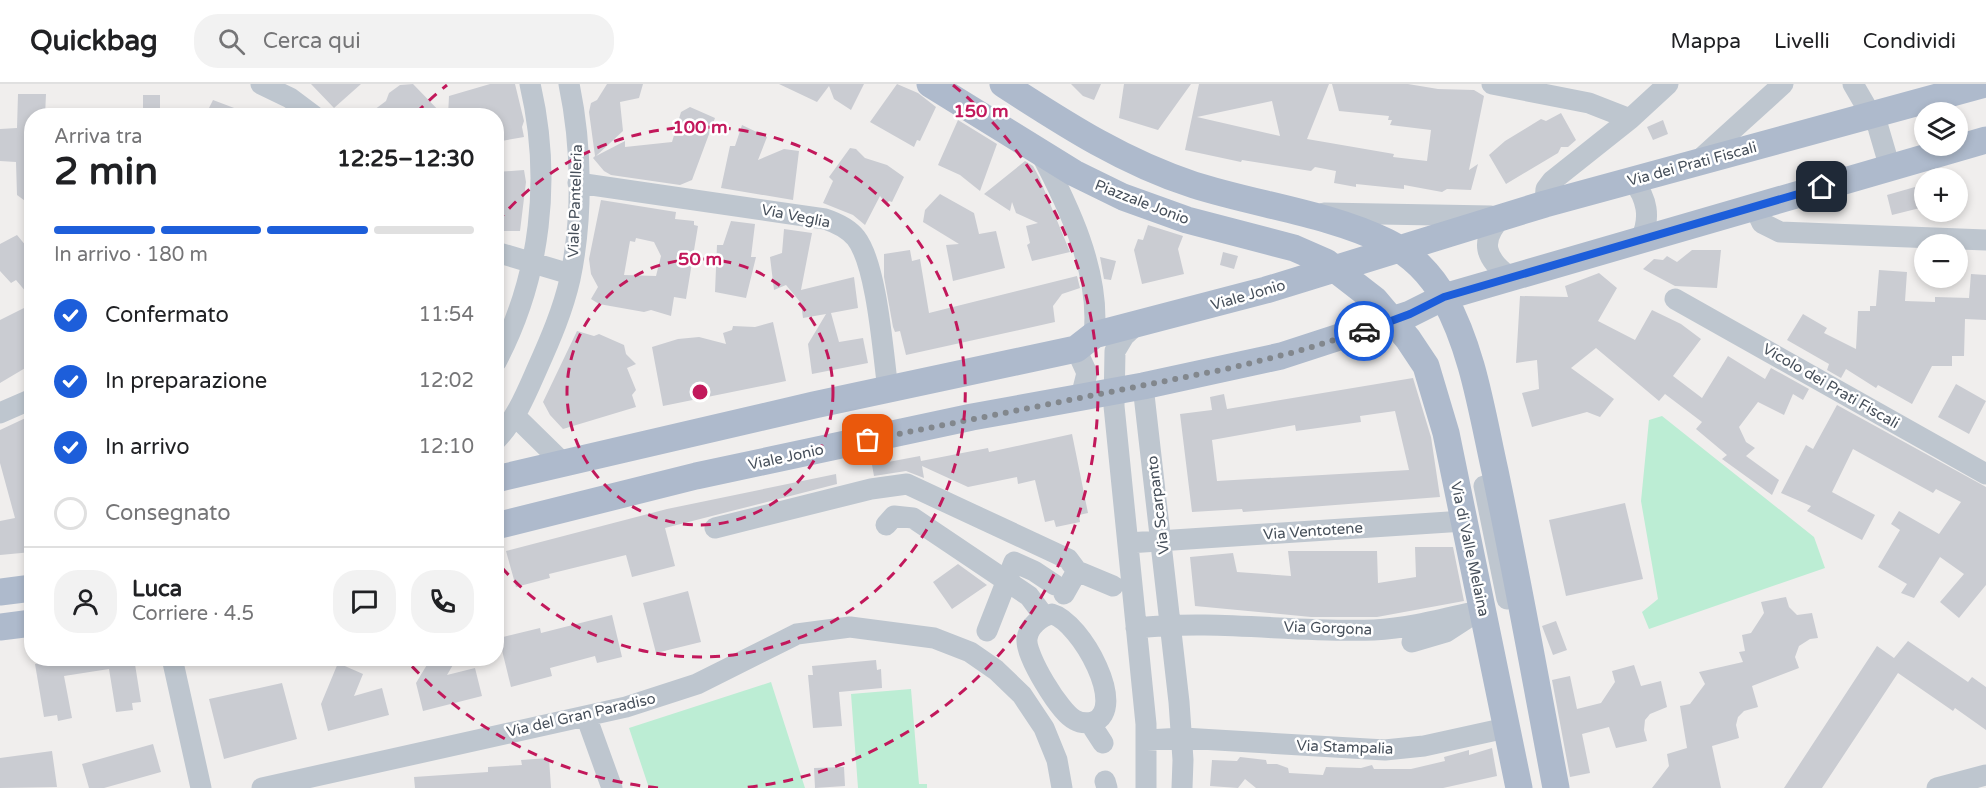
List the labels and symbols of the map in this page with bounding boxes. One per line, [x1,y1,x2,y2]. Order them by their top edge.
text: 150 m [953,100,1009,122]
text: 100 m [672,116,728,138]
street label: Via dei Prati Fiscali [1625,138,1759,190]
street label: Viale Pantelleria [564,144,586,258]
pin [1796,161,1847,212]
street label: Piazzale Jonio [1092,176,1192,228]
street label: Via Veglia [760,201,832,231]
text: 50 m [678,248,722,270]
street label: Viale Jonio [1209,276,1287,314]
courier [1334,301,1394,361]
street label: Vicolo dei Prati Fiscali [1760,340,1902,432]
centre of rings [690,382,710,402]
pin [842,414,893,465]
street label: Viale Jonio [747,440,825,474]
street label: Via Scarpanto [1143,455,1173,555]
street label: Via di Valle Melaina [1447,480,1493,618]
street label: Via Ventotene [1263,519,1363,543]
street label: Via Gorgona [1283,617,1373,639]
street label: Via del Gran Paradiso [505,689,657,741]
street label: Via Stampalia [1296,736,1394,758]

